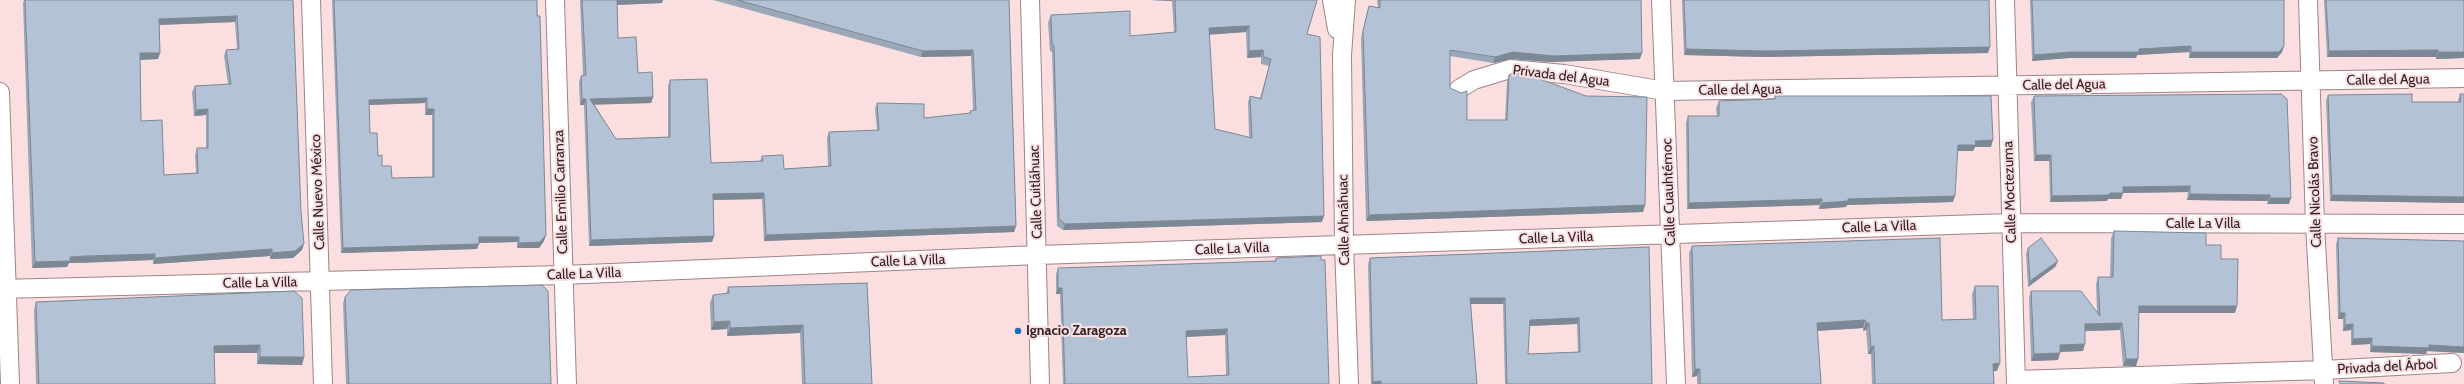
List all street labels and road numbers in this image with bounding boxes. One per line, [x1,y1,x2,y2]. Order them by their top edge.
street label: Privada del Agua [1512,62,1610,90]
street label: Calle del Agua [2346,71,2430,89]
street label: Calle del Agua [2022,76,2106,94]
street label: Calle del Agua [1698,81,1782,99]
street label: Calle Emilio Carranza [550,130,572,254]
street label: Calle Nuevo México [308,134,328,250]
street label: Calle Nicolás Bravo [2305,136,2325,248]
street label: Calle Cuauhtémoc [1659,138,1679,246]
street label: Calle Moctezuma [2000,141,2020,243]
street label: Calle Cuitláhuac [1026,145,1046,239]
street label: Calle Ahnáhuac [1335,174,1353,266]
street label: Calle La Villa [2166,216,2240,232]
street label: Calle La Villa [1841,217,1917,237]
street label: Calle La Villa [1518,228,1594,248]
street label: Calle La Villa [1194,239,1270,259]
street label: Calle La Villa [870,251,946,271]
street label: Calle La Villa [546,264,622,284]
street label: Calle La Villa [223,274,297,292]
street label: Privada del Árbol [2337,356,2437,378]

